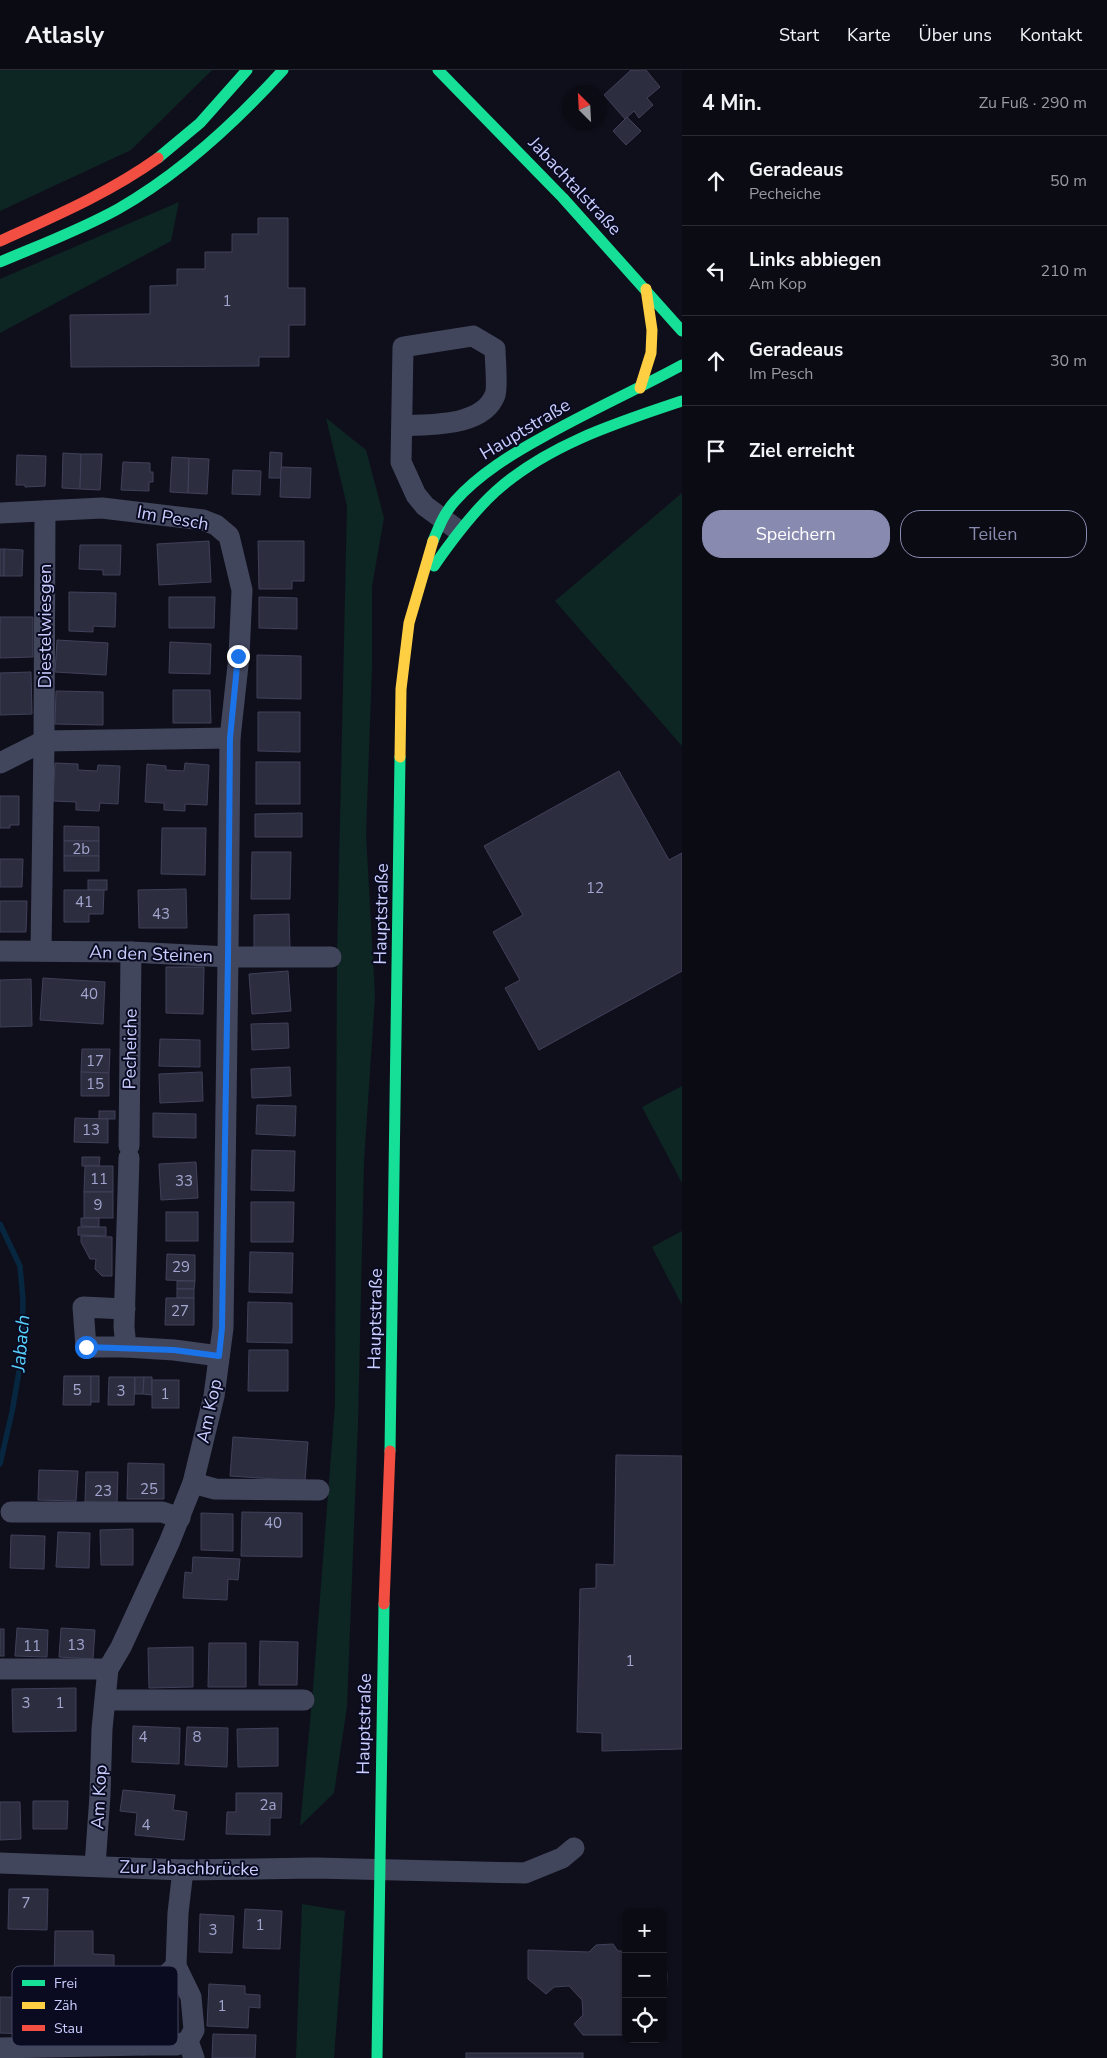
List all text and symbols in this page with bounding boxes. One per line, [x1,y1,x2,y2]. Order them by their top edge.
text: Atlasly [25,19,104,51]
text: Start [779,23,819,47]
text: Karte [847,23,891,47]
text: Über uns [919,23,992,47]
text: Kontakt [1020,23,1082,47]
north arrow [562,85,607,130]
text: 4 Min. [702,89,761,117]
text: Zu Fuß · 290 m [979,92,1087,114]
street label: Jabachtalstraße [522,131,627,240]
text: Geradeaus [749,157,843,183]
icon: ahead [702,167,730,195]
text: 50 m [1050,170,1087,192]
text: Pecheiche [749,183,821,205]
text: Links abbiegen [749,247,881,273]
icon: left [702,257,730,285]
text: 210 m [1040,260,1087,282]
text: Am Kop [749,273,807,295]
house number: 1 [222,291,232,311]
text: Geradeaus [749,337,843,363]
icon: ahead [702,347,730,375]
text: 30 m [1050,350,1087,372]
text: Im Pesch [749,363,813,385]
street label: Hauptstraße [475,393,575,465]
icon: arrive [702,437,730,465]
text: Ziel erreicht [749,438,854,464]
street label: Im Pesch [135,500,211,536]
button: Speichern [702,510,890,558]
button: Teilen [900,510,1087,558]
street label: Diestelwiesgen [33,564,57,688]
route end [227,645,250,668]
house number: 2b [72,839,90,859]
street label: Hauptstraße [368,863,394,965]
house number: 12 [586,878,604,898]
house number: 41 [75,892,93,912]
house number: 43 [152,904,170,924]
street label: An den Steinen [89,940,213,968]
house number: 40 [80,984,98,1004]
street label: Pecheiche [117,1008,143,1090]
house number: 17 [86,1051,104,1071]
house number: 15 [86,1074,104,1094]
house number: 13 [82,1120,100,1140]
house number: 11 [90,1169,108,1189]
house number: 33 [175,1171,193,1191]
house number: 9 [93,1195,103,1215]
house number: 29 [172,1257,190,1277]
street label: Hauptstraße [362,1268,388,1370]
house number: 27 [171,1301,189,1321]
water label: Jabach [5,1314,36,1374]
route start [75,1336,98,1359]
street label: Am Kop [191,1377,227,1445]
house number: 5 [72,1380,82,1400]
house number: 3 [116,1381,126,1401]
house number: 1 [160,1384,170,1404]
house number: 25 [140,1479,158,1499]
house number: 23 [94,1481,112,1501]
house number: 40 [264,1513,282,1533]
house number: 13 [67,1635,85,1655]
house number: 11 [23,1636,41,1656]
house number: 1 [625,1651,635,1671]
street label: Hauptstraße [351,1673,377,1775]
house number: 3 [21,1693,31,1713]
house number: 1 [55,1693,65,1713]
house number: 4 [138,1727,148,1747]
house number: 8 [192,1727,202,1747]
street label: Am Kop [85,1764,113,1830]
house number: 2a [260,1795,276,1815]
house number: 4 [141,1815,151,1835]
street label: Zur Jabachbrücke [119,1855,259,1881]
house number: 7 [21,1893,31,1913]
map controls [622,1908,667,2043]
button: + [622,1908,667,1953]
house number: 1 [255,1915,265,1935]
house number: 3 [208,1920,218,1940]
button: − [622,1953,667,1998]
legend [12,1966,178,2046]
text: Frei [54,1974,77,1993]
text: Zäh [54,1996,77,2015]
house number: 1 [217,1996,227,2016]
button: locate [622,1998,667,2043]
text: Stau [54,2019,83,2038]

